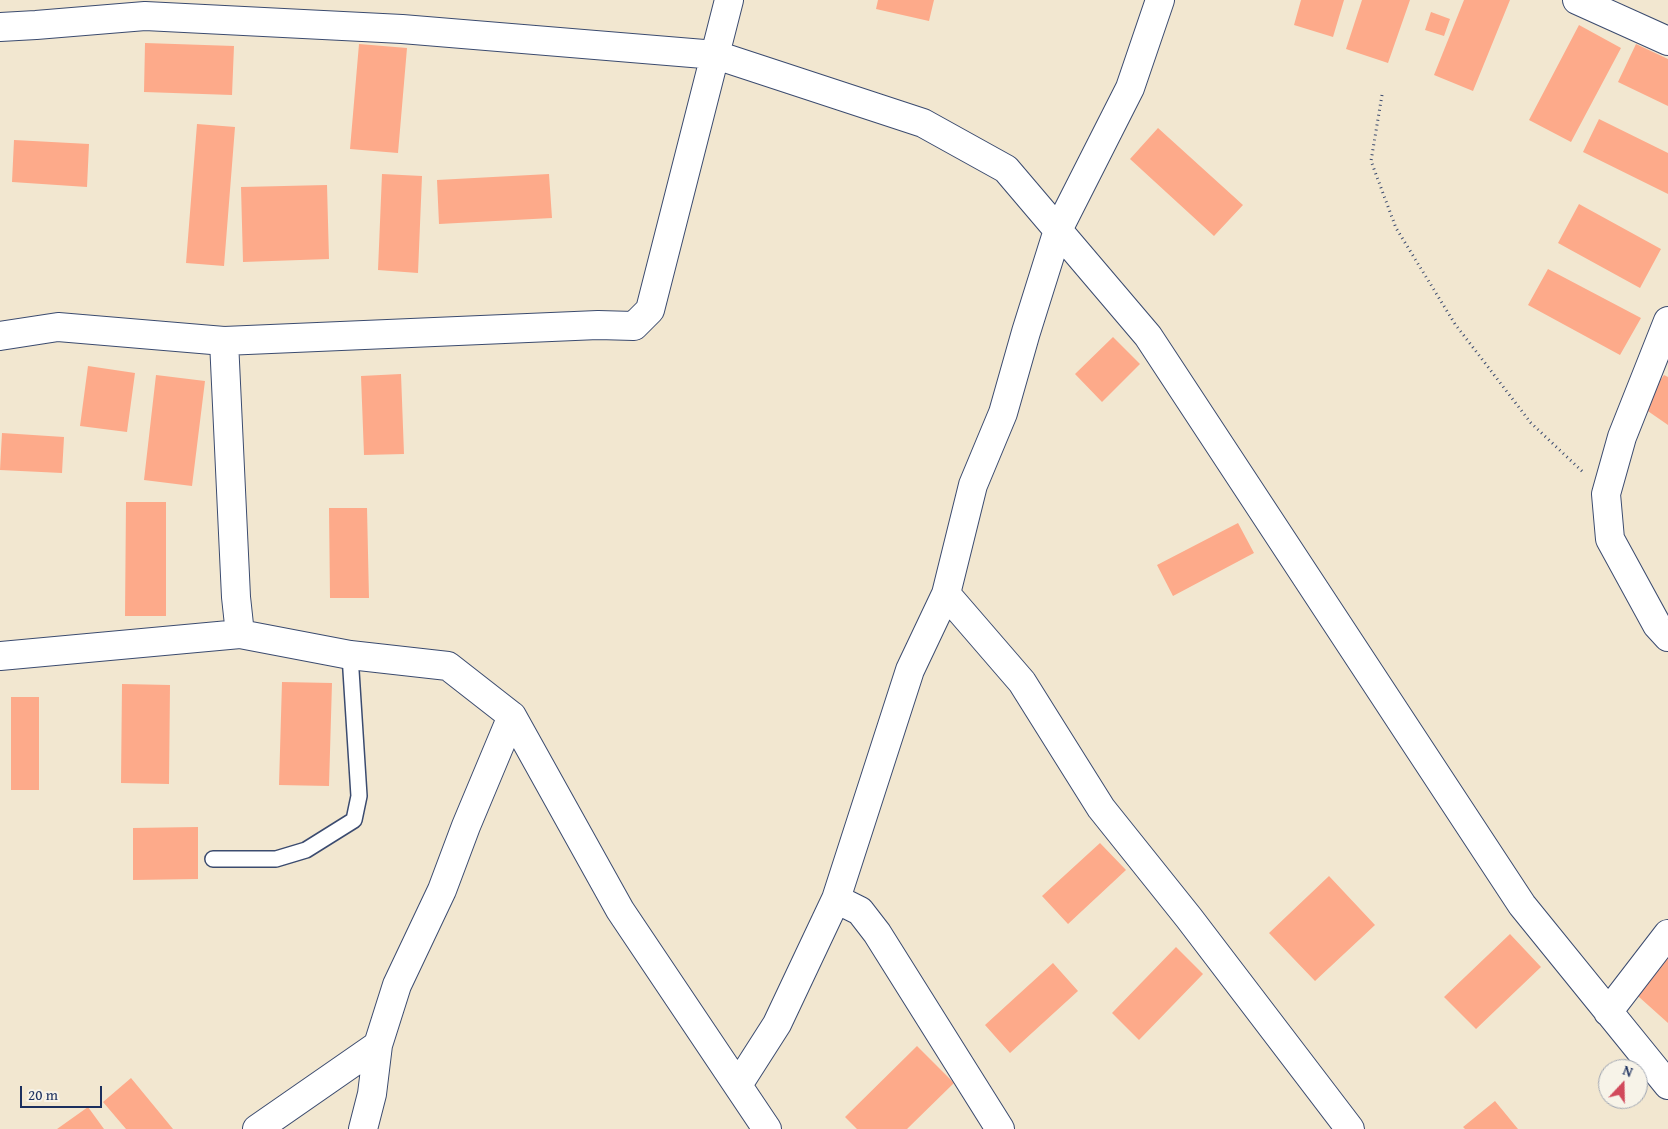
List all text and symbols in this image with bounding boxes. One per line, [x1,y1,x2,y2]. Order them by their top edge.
north arrow [1598,1059,1648,1109]
text: N [1620,1060,1636,1082]
scale bar [22,1076,105,1108]
text: 20 m [28,1084,58,1105]

